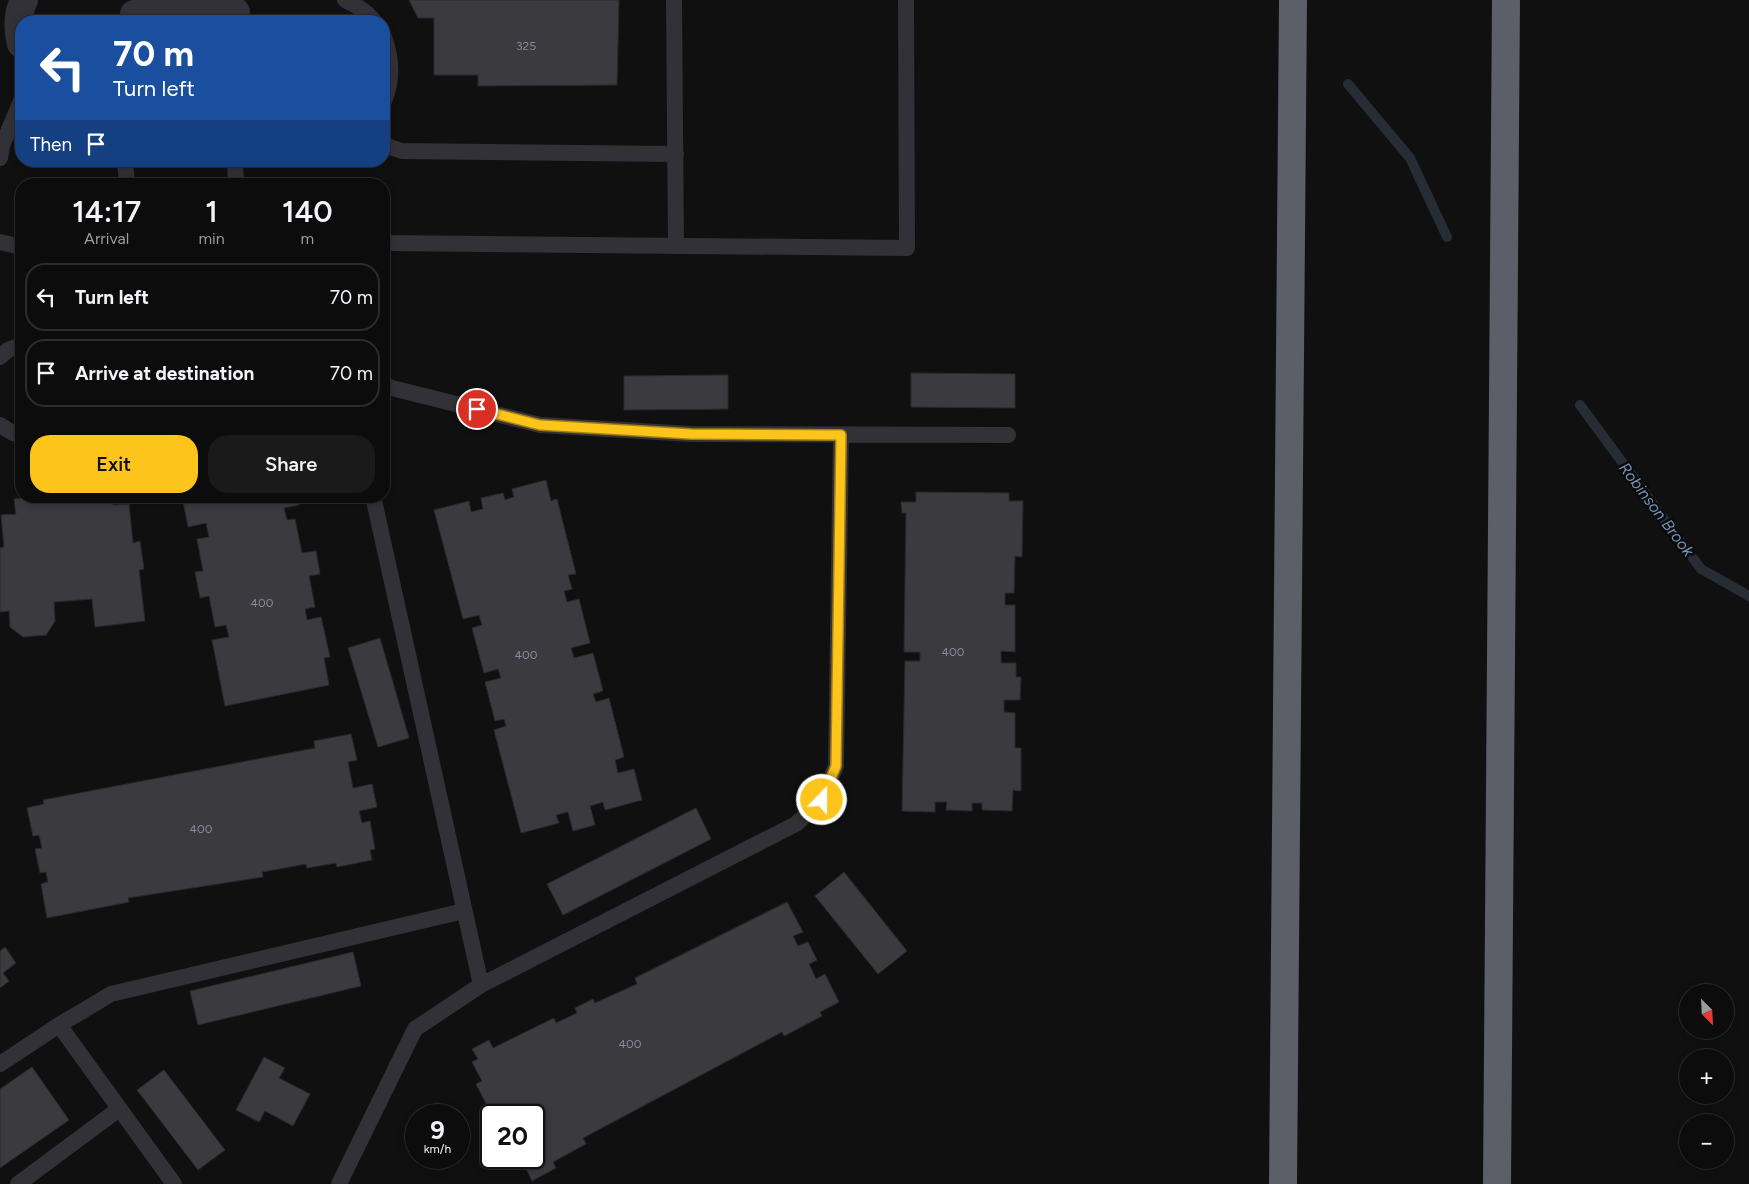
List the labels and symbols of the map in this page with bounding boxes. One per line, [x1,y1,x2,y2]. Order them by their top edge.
house number: 325 [516,39,536,53]
pin [456,388,498,430]
water label: Robinson Brook [1615,459,1699,561]
house number: 400 [251,596,274,610]
house number: 400 [942,645,965,659]
house number: 400 [515,648,538,662]
position arrow [795,773,847,825]
house number: 400 [190,822,213,836]
north arrow [1679,984,1734,1039]
house number: 400 [619,1037,642,1051]
speed limit sign: 20 [480,1104,545,1169]

